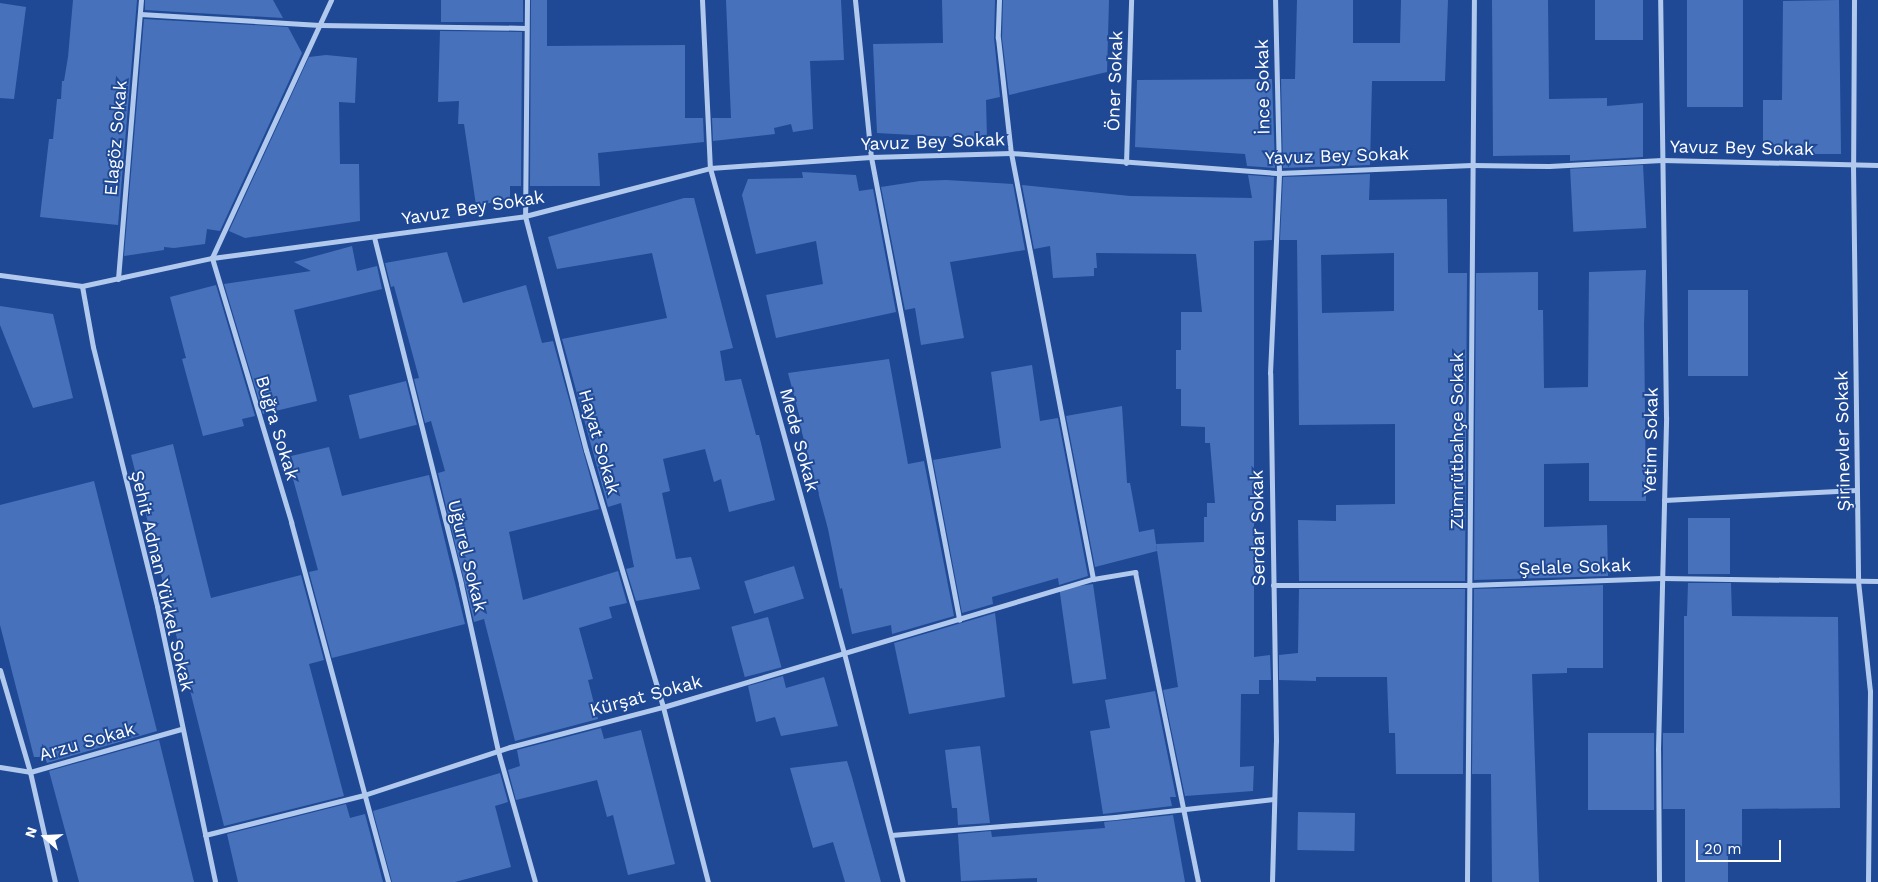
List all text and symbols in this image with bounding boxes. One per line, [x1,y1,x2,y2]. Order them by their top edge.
street label: Öner Sokak [1102,30,1128,132]
street label: İnce Sokak [1251,39,1275,135]
street label: Elagöz Sokak [100,79,132,197]
street label: Yavuz Bey Sokak [860,129,1006,155]
street label: Yavuz Bey Sokak [1669,136,1815,160]
street label: Yavuz Bey Sokak [1264,143,1410,169]
street label: Yavuz Bey Sokak [400,186,546,230]
street label: Zümrütbahçe Sokak [1446,352,1468,530]
street label: Şirinevler Sokak [1831,370,1855,512]
street label: Buğra Sokak [251,373,303,483]
street label: Mede Sokak [775,386,823,494]
street label: Hayat Sokak [574,387,624,497]
street label: Yetim Sokak [1639,387,1663,495]
street label: Şehit Adnan Yükkel Sokak [126,467,198,695]
street label: Serdar Sokak [1246,469,1270,587]
street label: Uğurel Sokak [443,498,491,614]
street label: Şelale Sokak [1518,554,1632,580]
street label: Kürşat Sokak [588,671,704,721]
street label: Arzu Sokak [37,718,137,766]
north arrow [20,812,70,862]
text: N [22,825,40,840]
scale bar [1698,830,1783,862]
text: 20 m [1704,840,1742,858]

